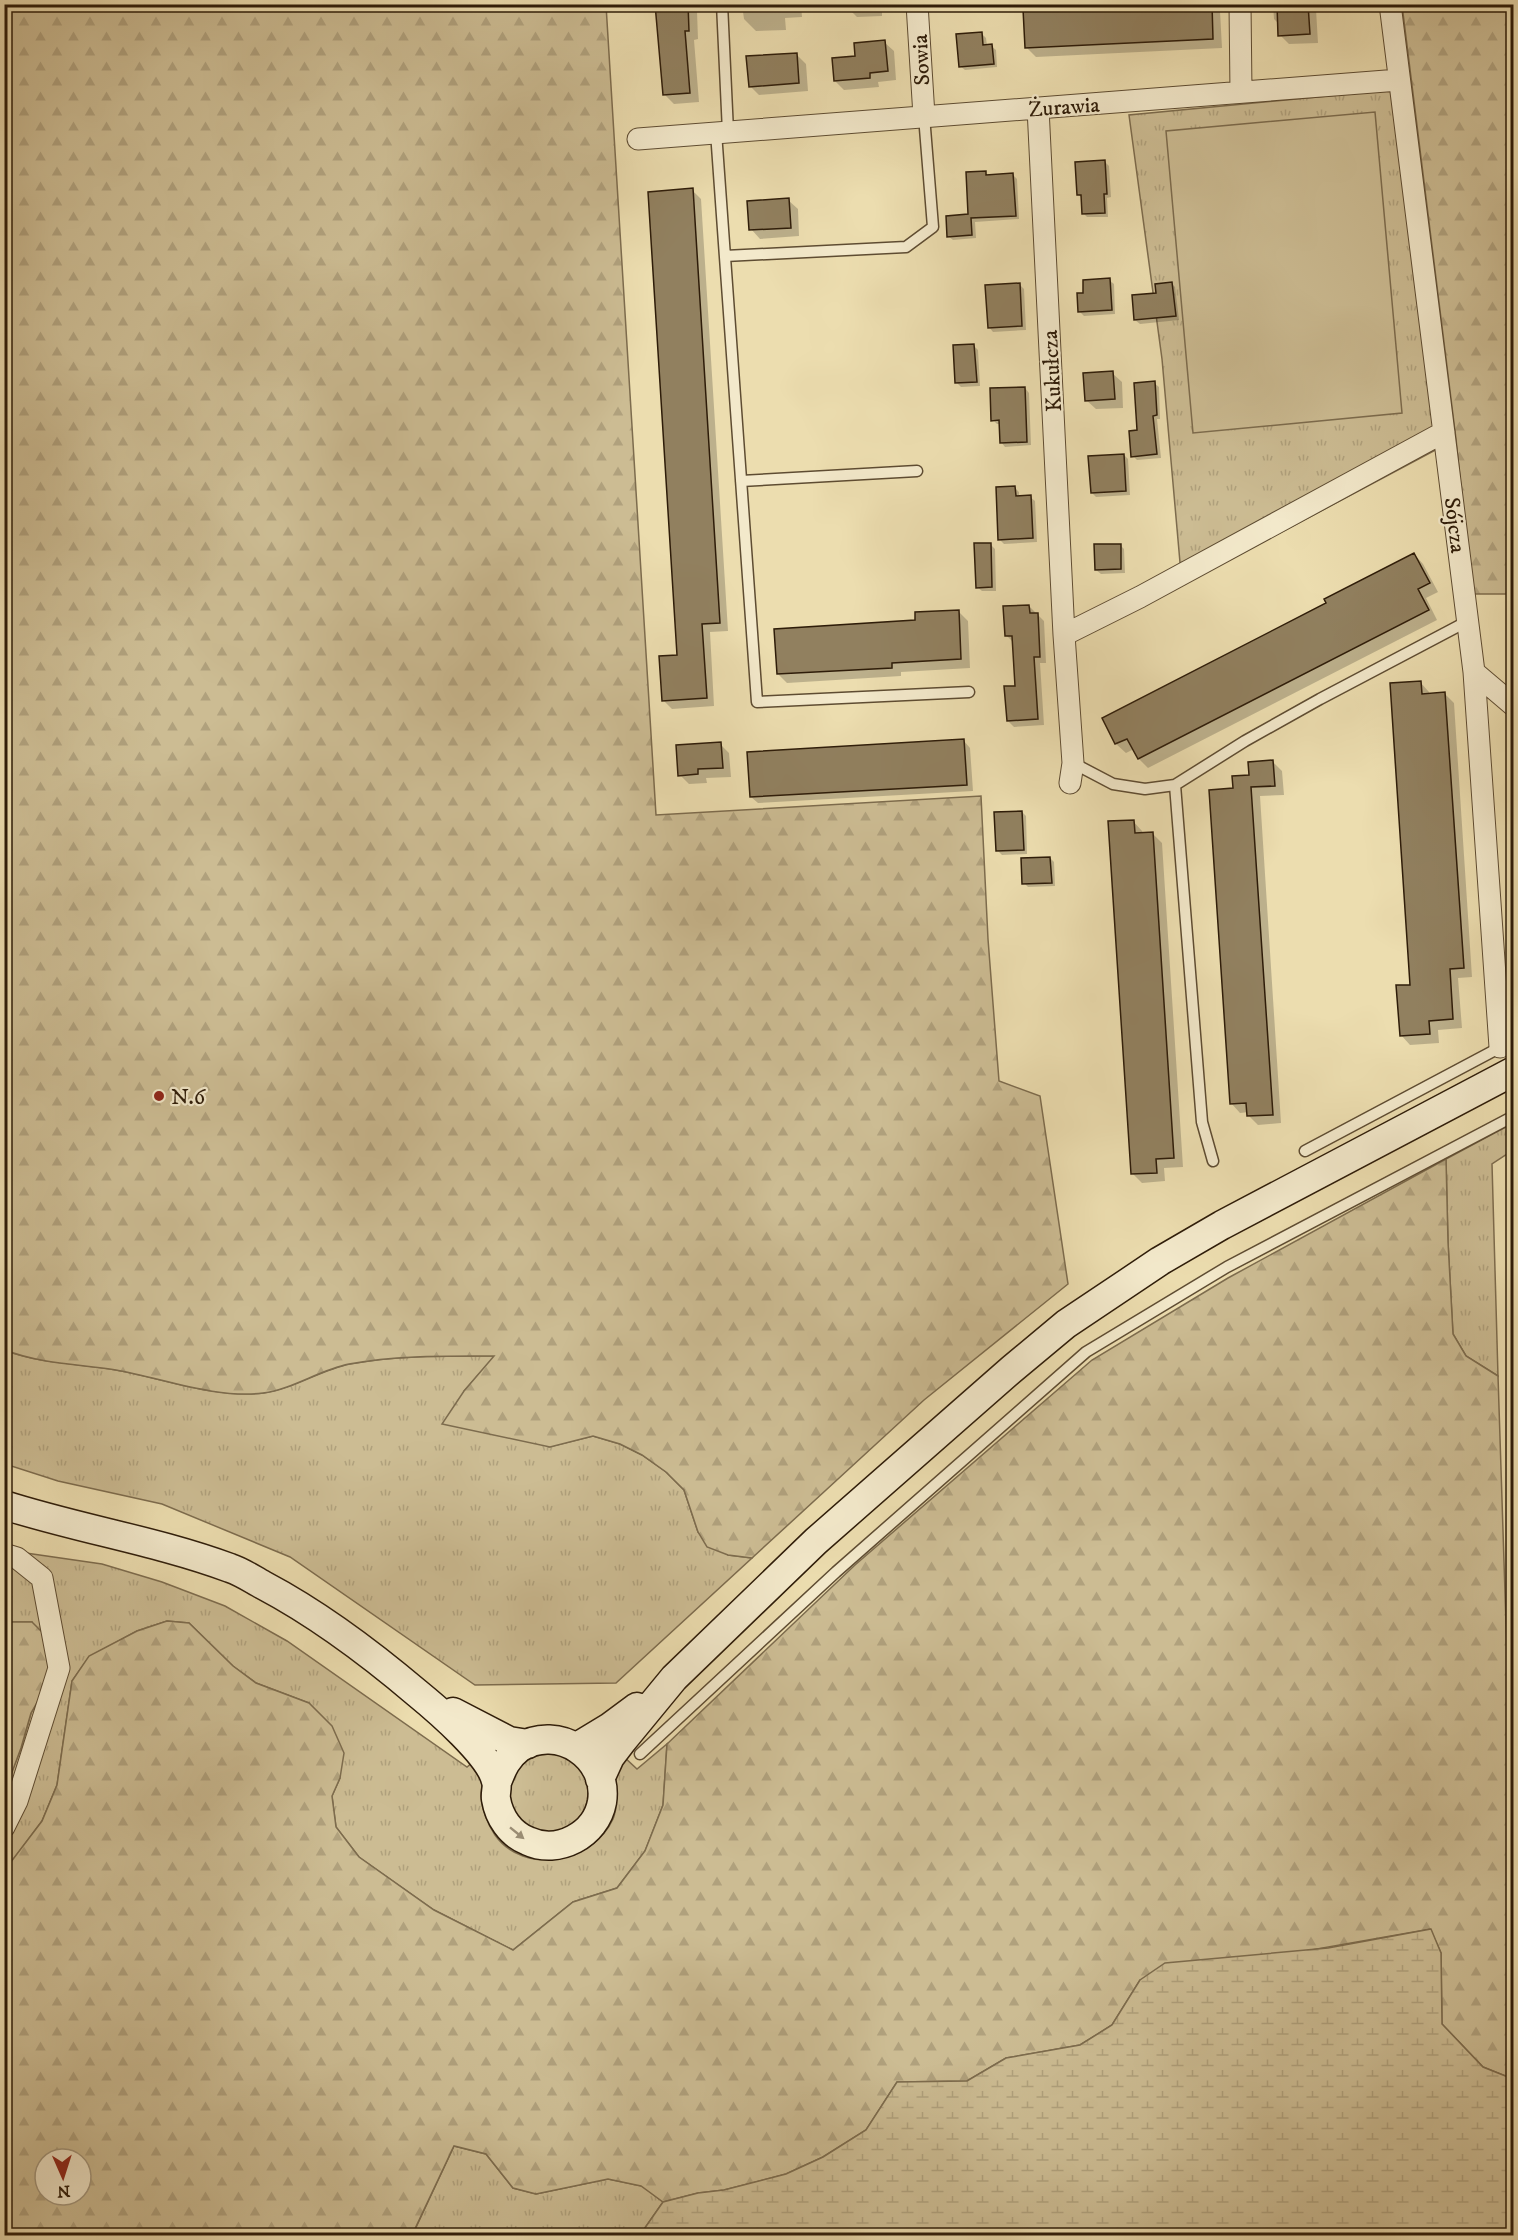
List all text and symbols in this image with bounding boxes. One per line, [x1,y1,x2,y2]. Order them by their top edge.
street label: Sowia [907,33,936,86]
street label: Żurawia [1028,91,1101,123]
street label: Kukułcza [1037,329,1068,413]
street label: Sójcza [1438,496,1471,555]
place label: N.6 [171,1084,207,1111]
marker: N.6 [152,1089,166,1103]
one-way arrow [509,1827,525,1840]
north arrow [33,2147,93,2207]
text: N [57,2181,71,2201]

